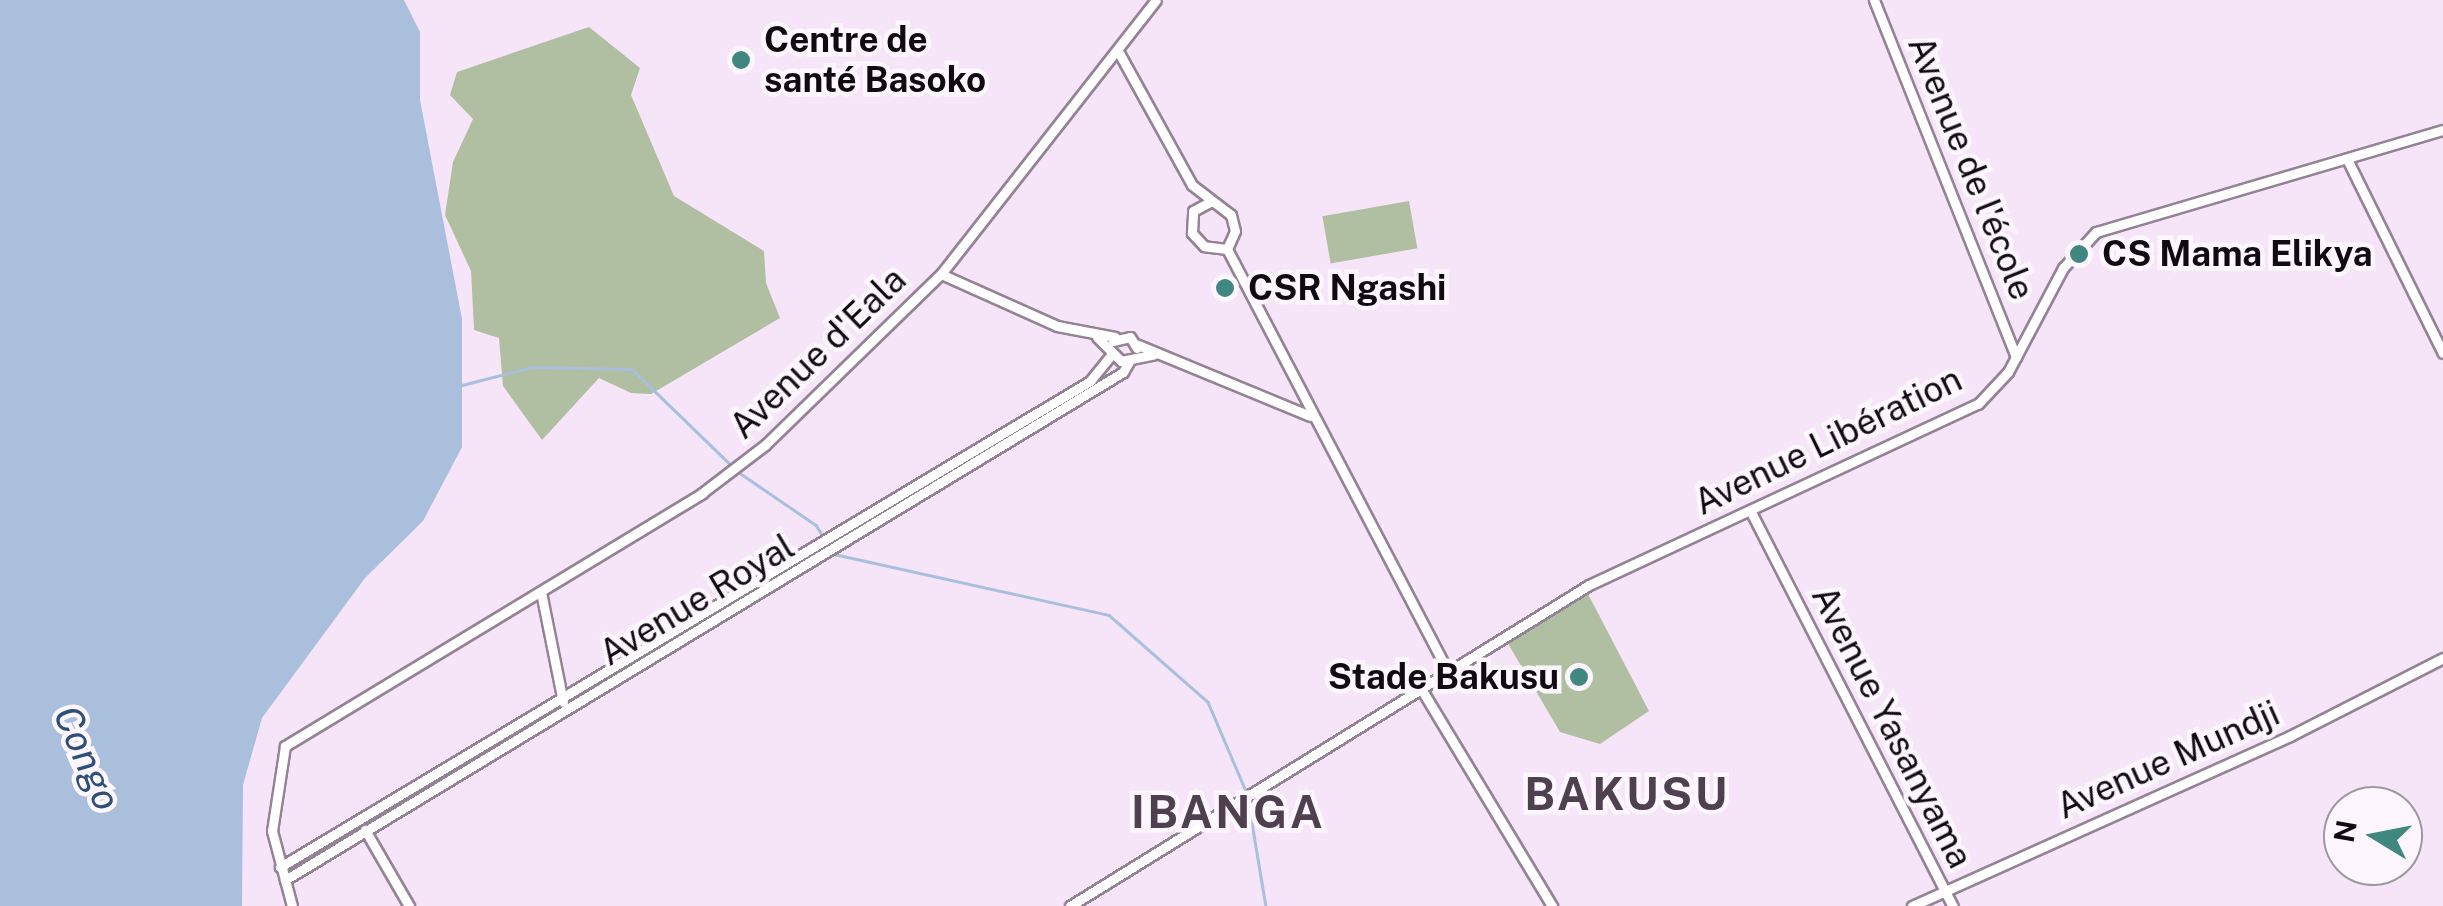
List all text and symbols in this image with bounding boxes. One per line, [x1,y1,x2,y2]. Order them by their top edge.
place label: Centre de santé Basoko [764,19,986,101]
street label: Avenue de l'école [1899,30,2043,306]
marker: Centre de santé Basoko [728,47,754,73]
place label: CS Mama Elikya [2102,233,2373,275]
marker: CS Mama Elikya [2066,241,2092,267]
street label: Avenue d'Eala [721,258,915,448]
place label: CSR Ngashi [1248,267,1446,309]
marker: CSR Ngashi [1212,275,1238,301]
street label: Avenue Libération [1687,358,1969,524]
street label: Avenue Royal [592,525,802,675]
street label: Avenue Yasanyama [1803,579,1981,875]
place label: Stade Bakusu [1328,656,1559,698]
marker: Stade Bakusu [1568,666,1590,688]
street label: Avenue Mundji [2050,692,2286,828]
water label: Congo [44,699,130,817]
district label: BAKUSU [1524,767,1730,821]
district label: IBANGA [1131,785,1325,839]
north arrow [2323,786,2423,886]
text: N [2327,817,2363,845]

